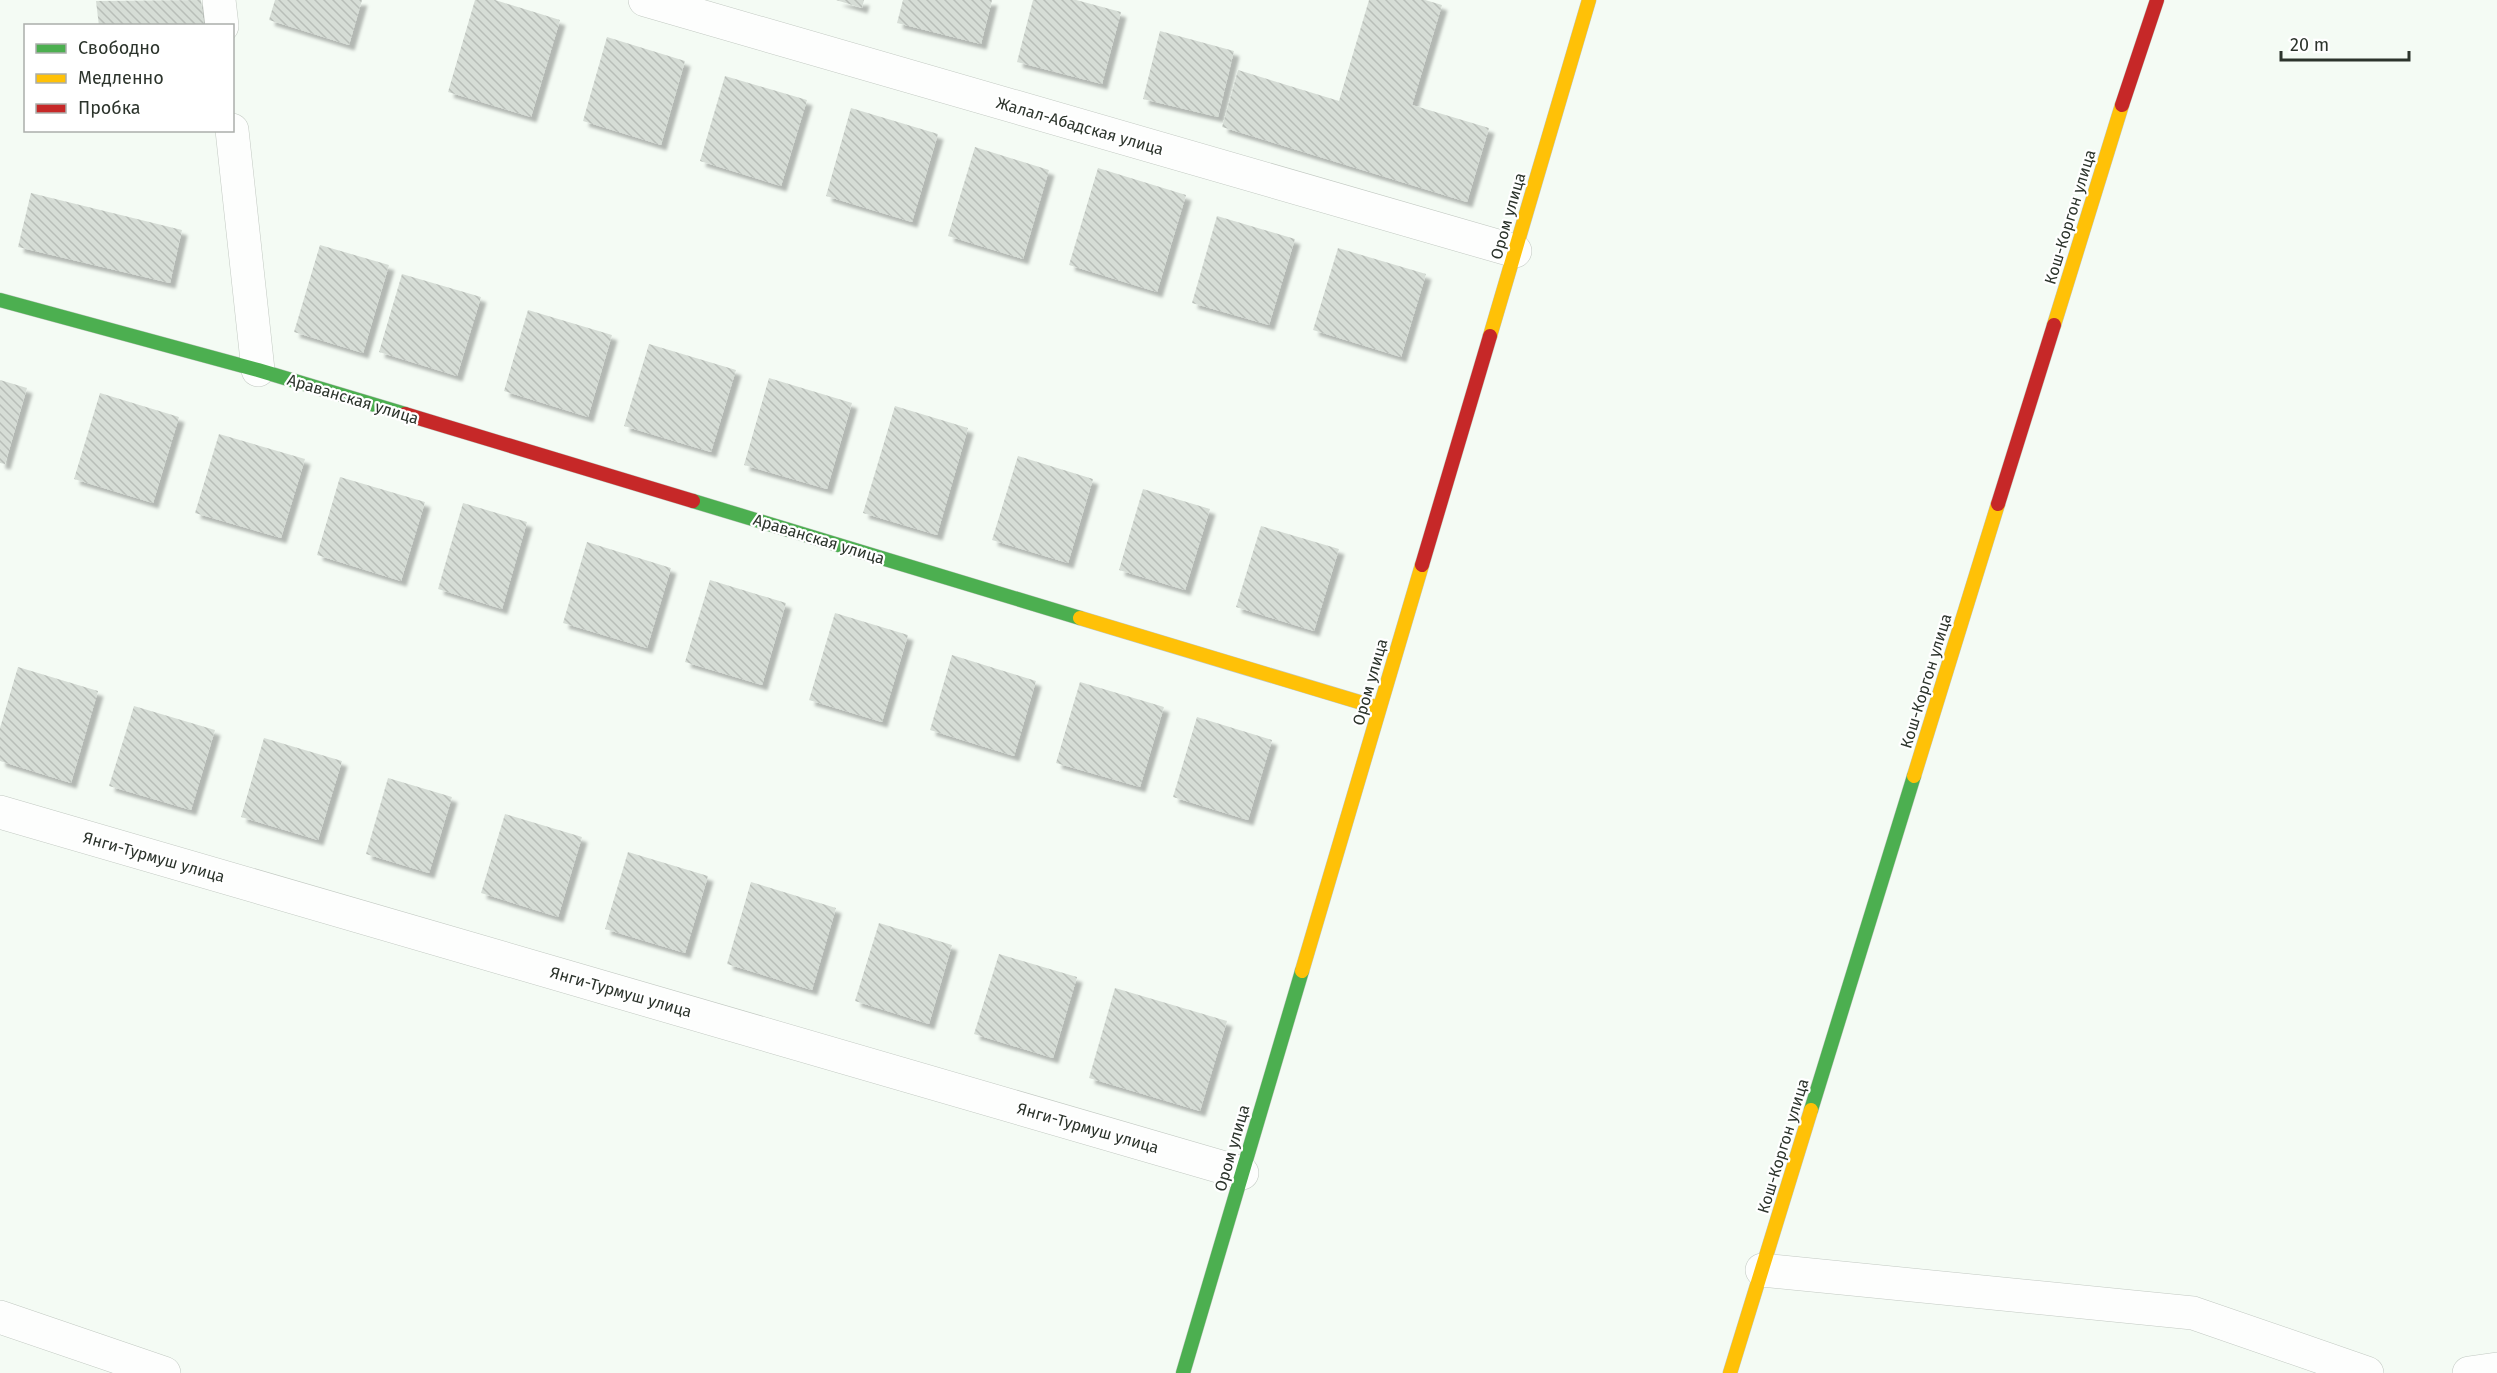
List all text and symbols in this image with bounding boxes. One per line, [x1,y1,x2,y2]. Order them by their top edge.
legend [24,24,234,132]
scale bar [2281,24,2408,62]
text: 20 m [2290,34,2329,56]
text: Свободно [78,37,160,59]
text: Медленно [78,67,164,89]
street label: Жалал-Абадская улица [994,93,1166,159]
text: Пробка [78,97,141,119]
street label: Кош-Коргон улица [2040,147,2100,287]
street label: Ором улица [1487,170,1529,262]
street label: Араванская улица [285,370,421,428]
street label: Араванская улица [751,510,887,568]
street label: Кош-Коргон улица [1896,611,1956,751]
street label: Ором улица [1349,636,1391,728]
street label: Янги-Турмуш улица [81,828,227,886]
street label: Янги-Турмуш улица [548,963,694,1021]
street label: Кош-Коргон улица [1753,1076,1813,1216]
street label: Янги-Турмуш улица [1015,1099,1161,1157]
street label: Ором улица [1211,1102,1253,1194]

